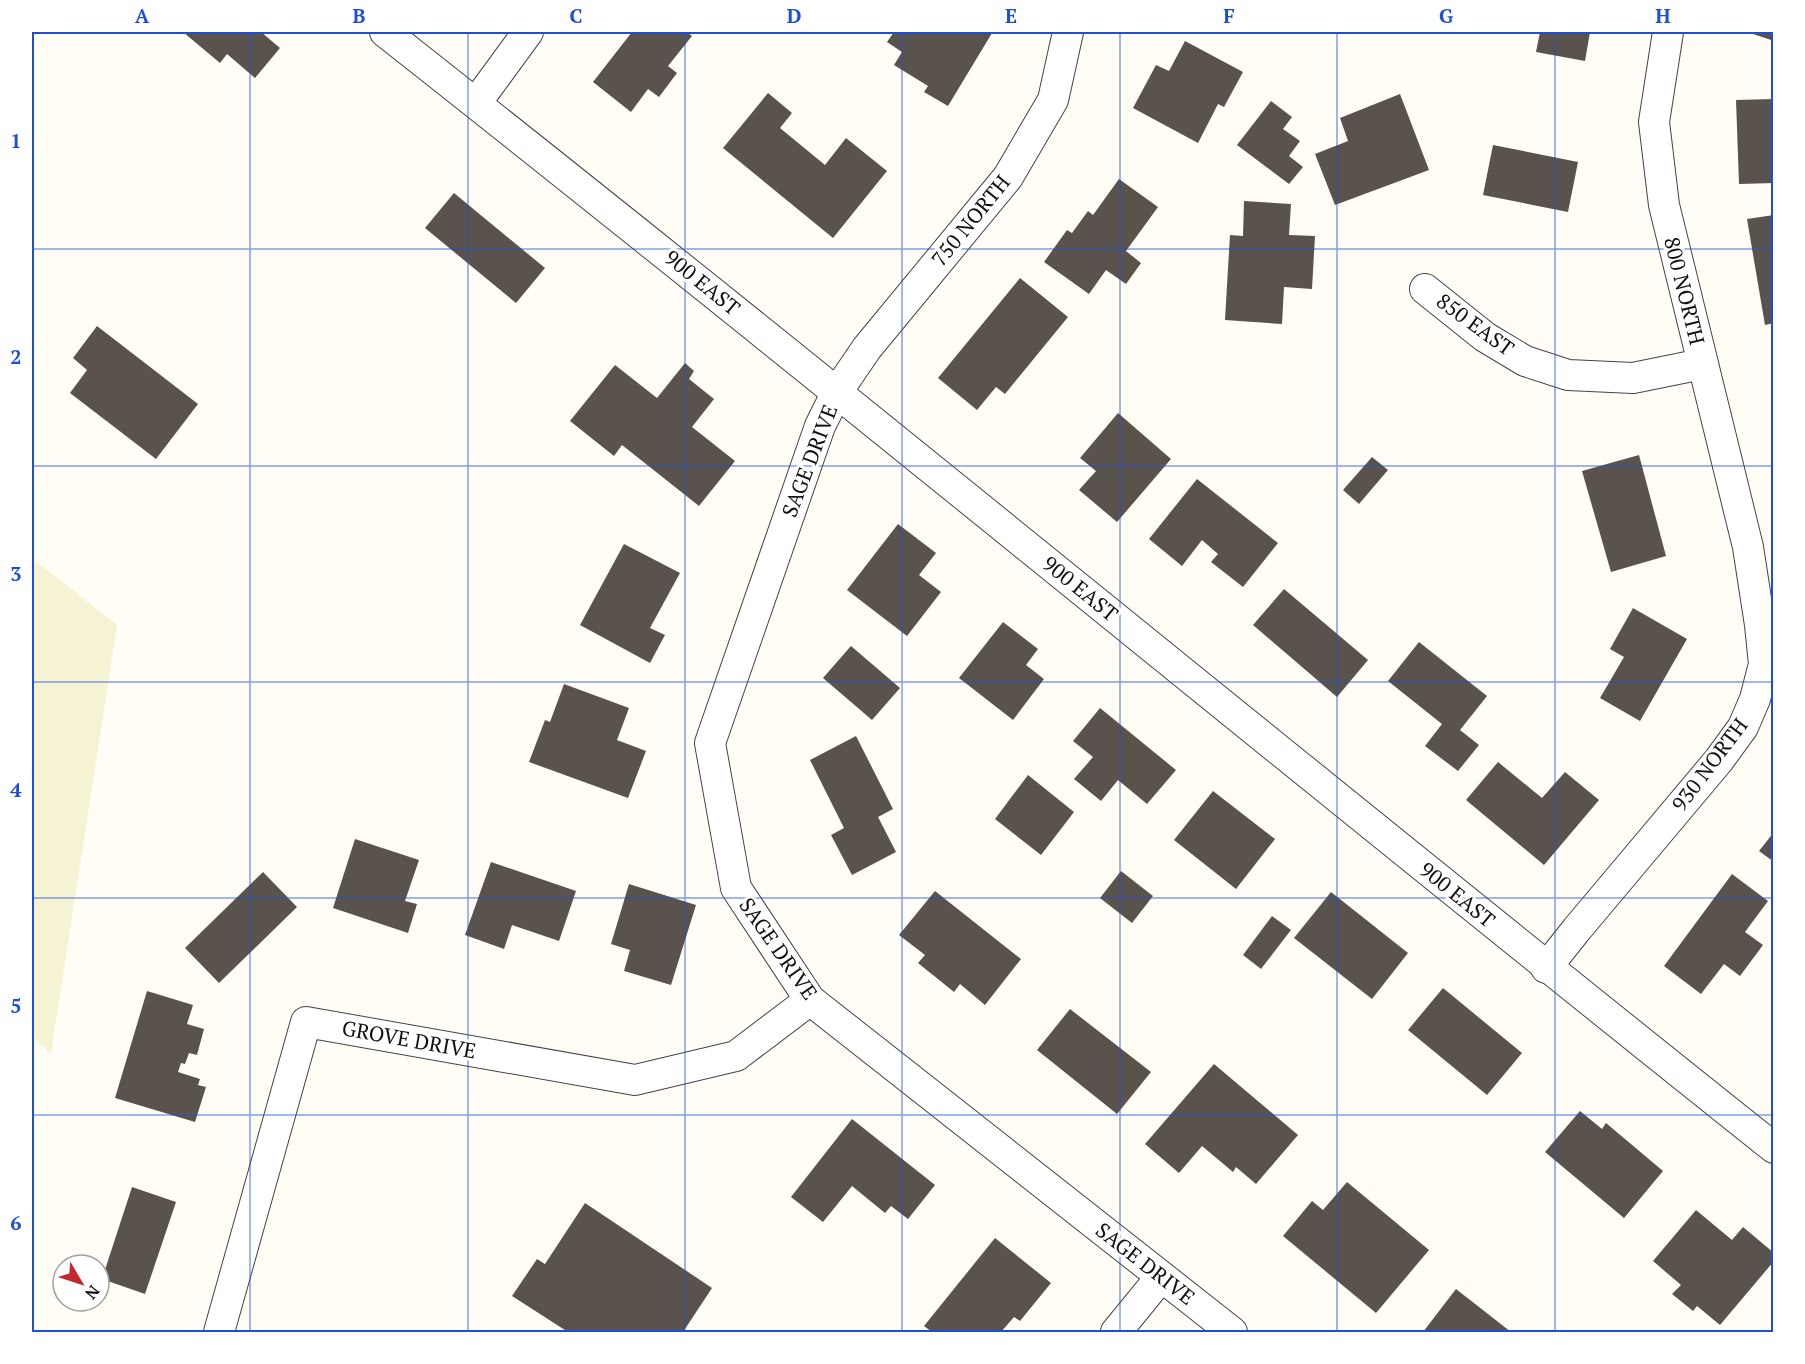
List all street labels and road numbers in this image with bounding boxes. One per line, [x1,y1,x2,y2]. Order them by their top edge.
street label: 750 NORTH [925,169,1016,272]
street label: 800 NORTH [1658,234,1712,348]
street label: 900 EAST [659,243,746,321]
street label: 850 EAST [1431,287,1520,362]
street label: SAGE DRIVE [775,400,843,521]
street label: 900 EAST [1037,549,1124,627]
street label: 930 NORTH [1665,712,1754,817]
street label: 900 EAST [1414,855,1501,933]
street label: SAGE DRIVE [733,892,824,1005]
street label: GROVE DRIVE [340,1013,478,1065]
street label: SAGE DRIVE [1090,1216,1201,1311]

